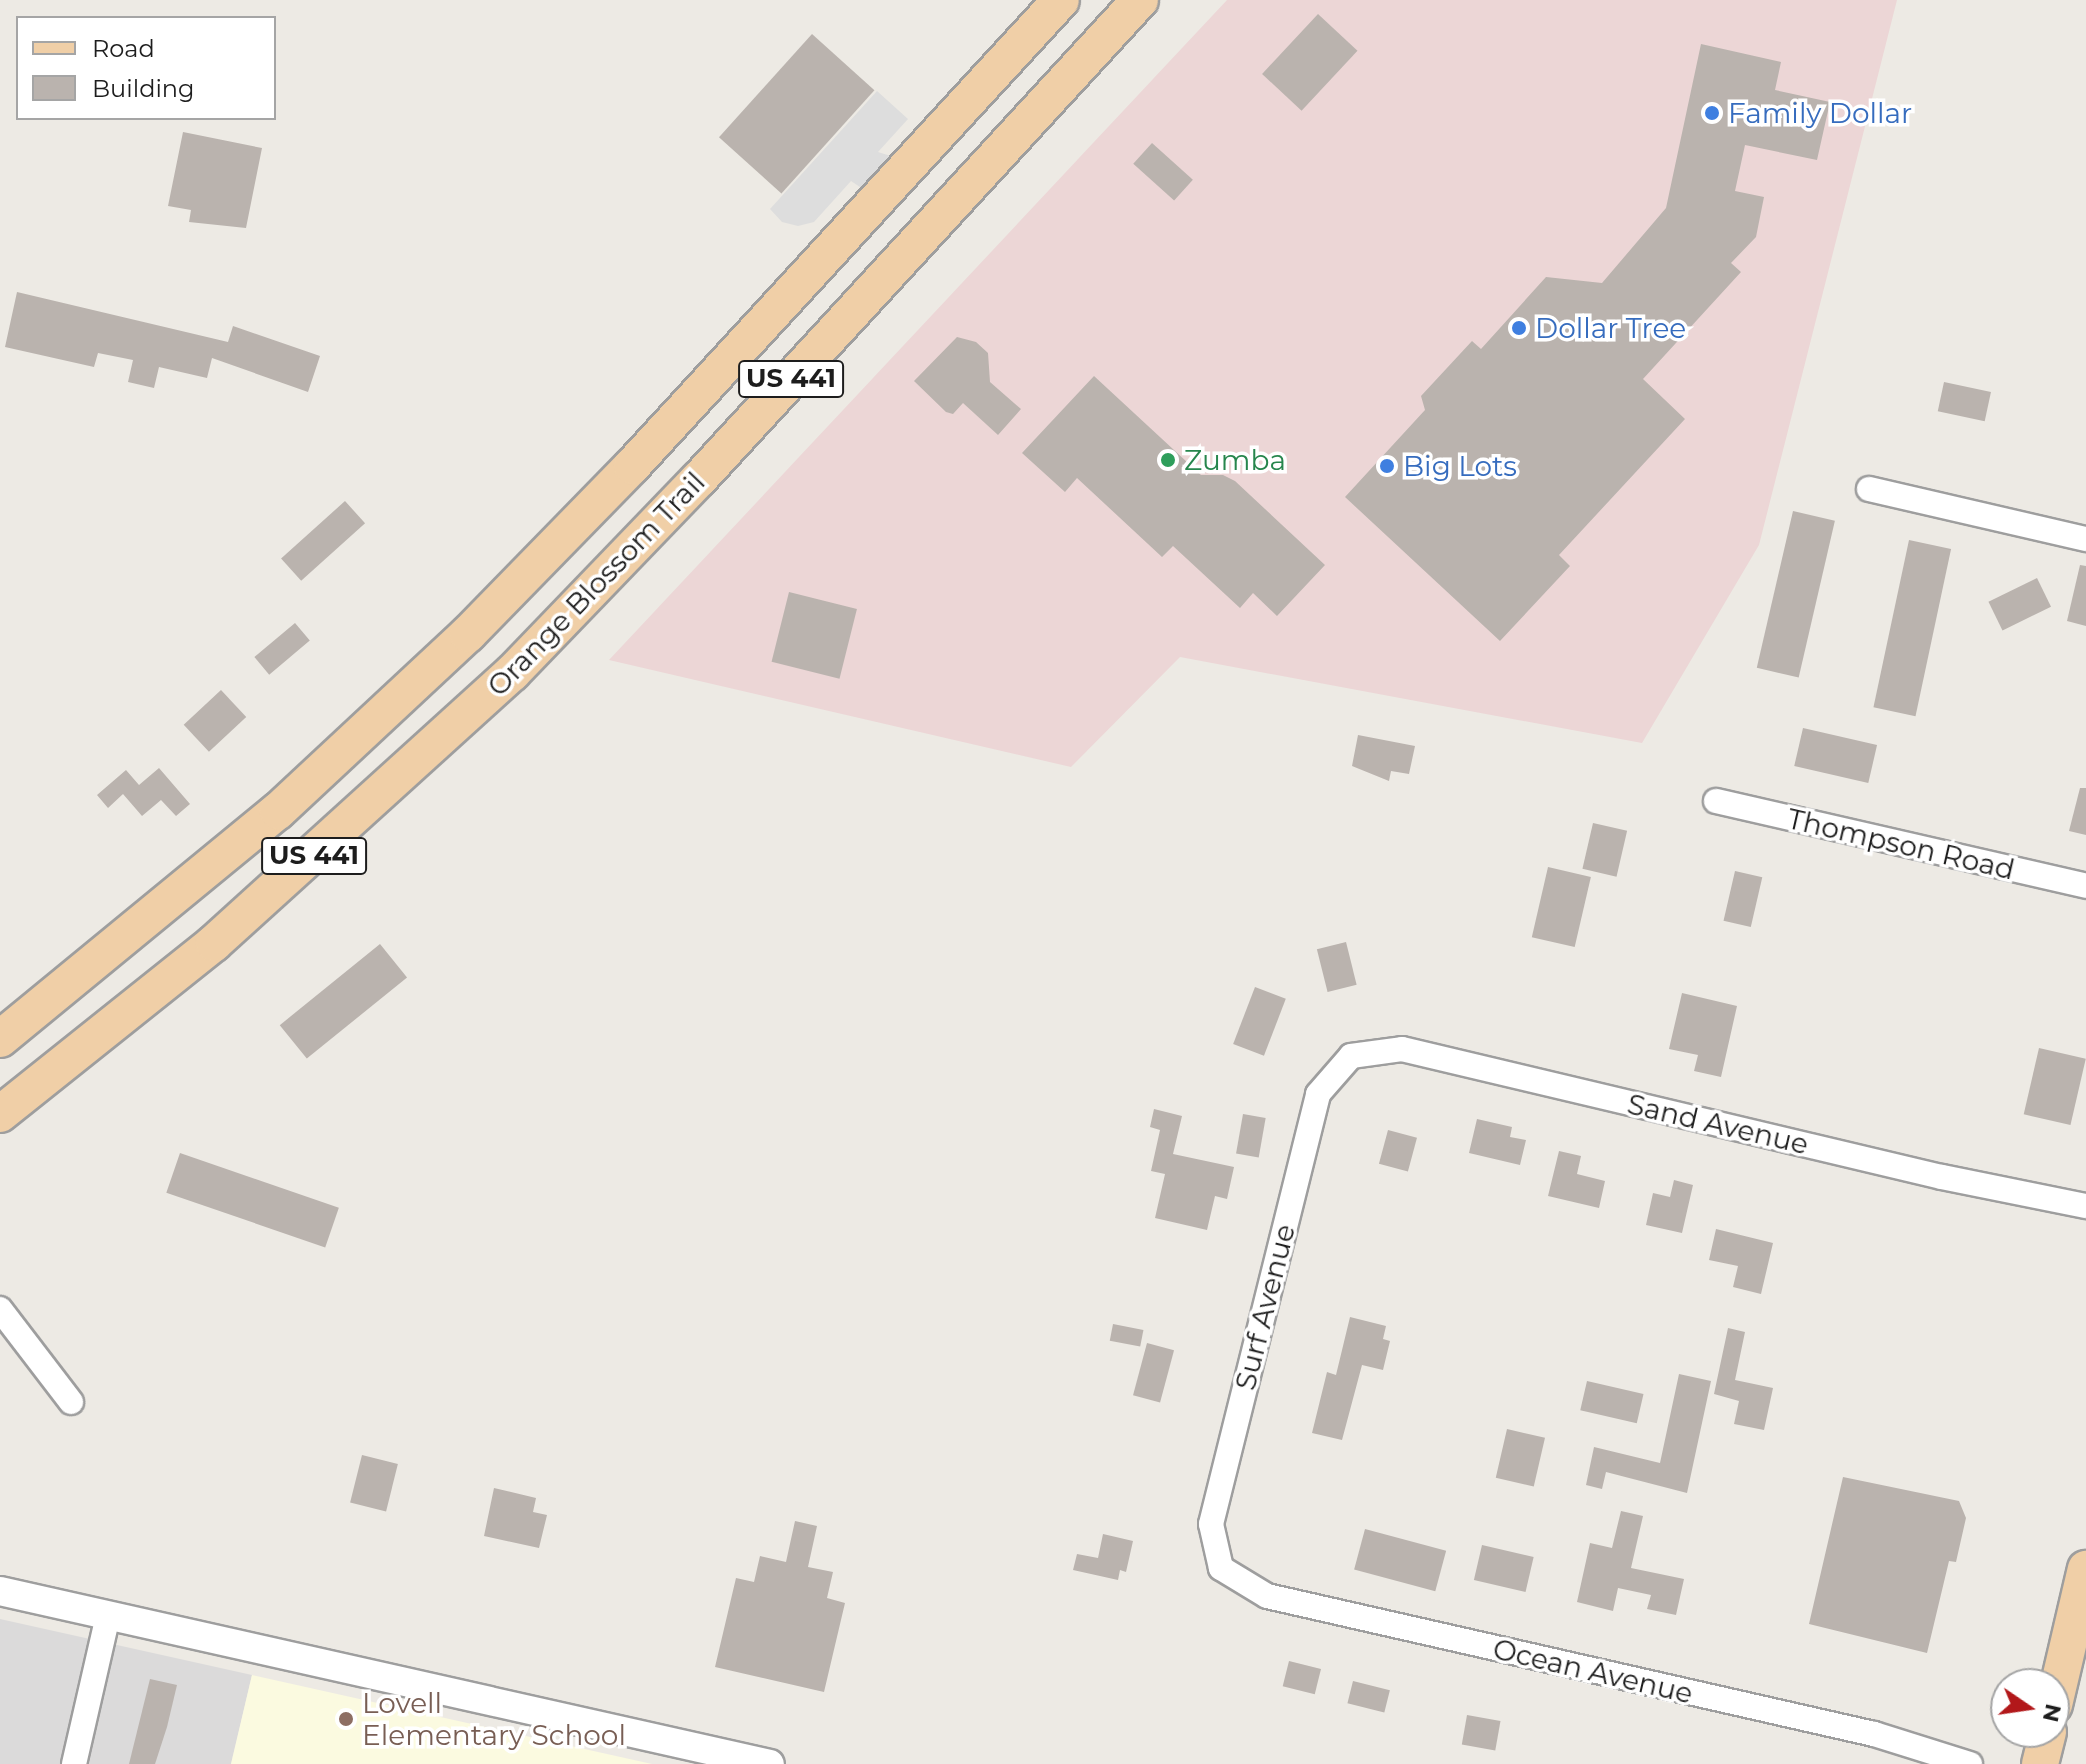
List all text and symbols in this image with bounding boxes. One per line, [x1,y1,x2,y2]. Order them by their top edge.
legend [16,16,276,120]
text: Road [92,34,155,63]
text: Building [92,74,195,103]
place label: Family Dollar [1728,96,1912,130]
marker: Family Dollar [1703,104,1721,122]
place label: Dollar Tree [1535,311,1686,345]
marker: Dollar Tree [1510,319,1528,337]
road number: US 441 [737,357,845,401]
place label: Zumba [1184,443,1286,477]
place label: Big Lots [1403,449,1517,483]
marker: Zumba [1159,451,1177,469]
marker: Big Lots [1378,457,1396,475]
street label: Orange Blossom Trail [480,465,712,703]
street label: Thompson Road [1784,802,2018,886]
road number: US 441 [260,834,368,878]
street label: Sand Avenue [1624,1087,1812,1161]
street label: Surf Avenue [1228,1221,1302,1393]
street label: Ocean Avenue [1490,1632,1696,1710]
north arrow [1990,1668,2070,1748]
place label: Lovell Elementary School [362,1686,626,1752]
text: N [2037,1701,2067,1725]
marker: Lovell Elementary School [337,1710,355,1728]

